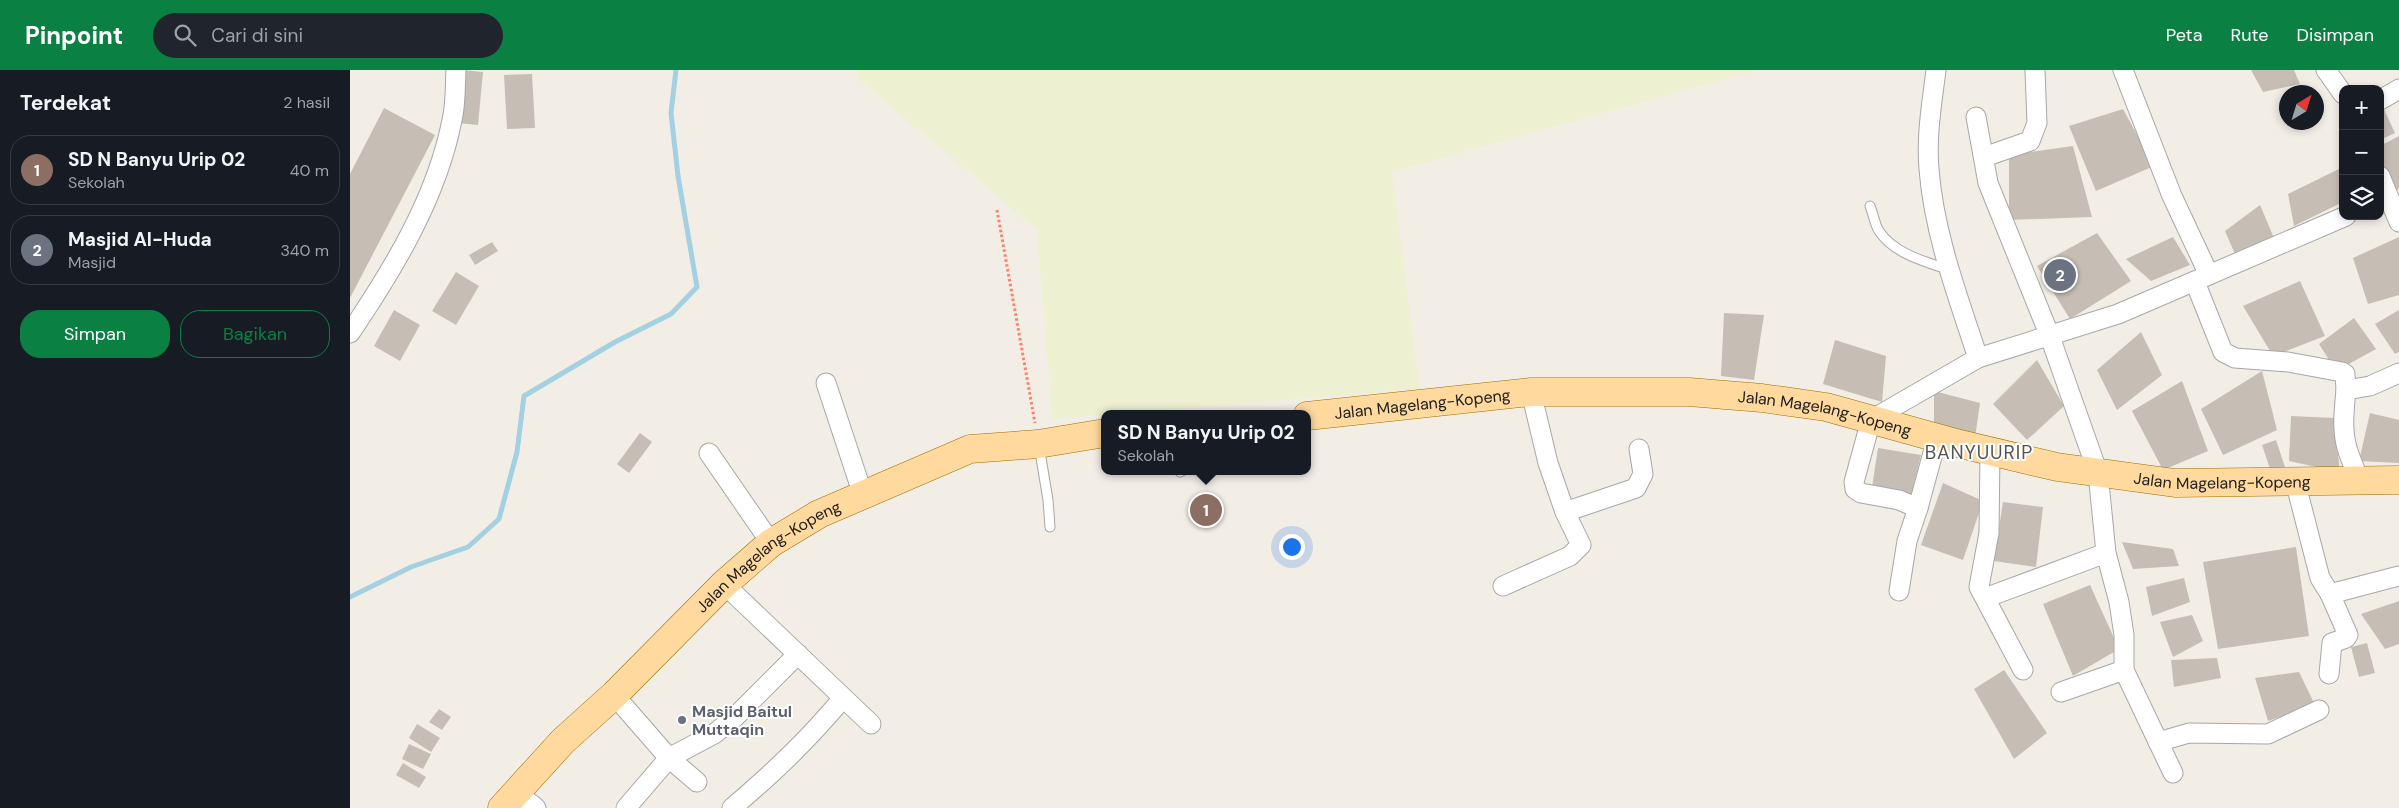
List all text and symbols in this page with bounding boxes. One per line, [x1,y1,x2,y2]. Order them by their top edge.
search box [153,13,503,58]
text: Pinpoint [25,20,123,51]
icon: search [171,21,199,49]
text: Cari di sini [211,23,303,48]
text: Peta [2166,23,2202,47]
text: Rute [2230,23,2269,47]
text: Disimpan [2297,23,2374,47]
north arrow [2279,85,2324,130]
map controls [2339,85,2384,220]
button: + [2339,85,2384,130]
text: Terdekat [20,89,111,117]
text: 2 hasil [283,92,330,113]
button: − [2339,130,2384,175]
text: SD N Banyu Urip 02 [68,147,245,172]
text: 1 [34,160,40,181]
text: 40 m [290,160,329,181]
text: Sekolah [68,172,125,193]
button: layers [2339,175,2384,220]
text: Masjid Al-Huda [68,227,212,252]
text: 2 [32,240,42,261]
text: 340 m [280,240,329,261]
text: Masjid [68,252,116,273]
pin: 2 [2044,256,2076,294]
button: Simpan [20,310,170,358]
button: Bagikan [180,310,330,358]
street label: Jalan Magelang-Kopeng [1333,384,1512,424]
street label: Jalan Magelang-Kopeng [1737,386,1914,441]
popup [1101,410,1311,475]
text: SD N Banyu Urip 02 [1117,420,1295,445]
district label: BANYUURIP [1925,440,2033,465]
text: Sekolah [1117,445,1174,466]
street label: Jalan Magelang-Kopeng [2132,468,2311,494]
pin: 1 [1190,491,1222,529]
street label: Jalan Magelang-Kopeng [691,496,844,617]
your location [1279,534,1305,560]
place label: Masjid Baitul Muttaqin [692,701,792,740]
marker: Masjid Baitul Muttaqin [676,714,688,726]

